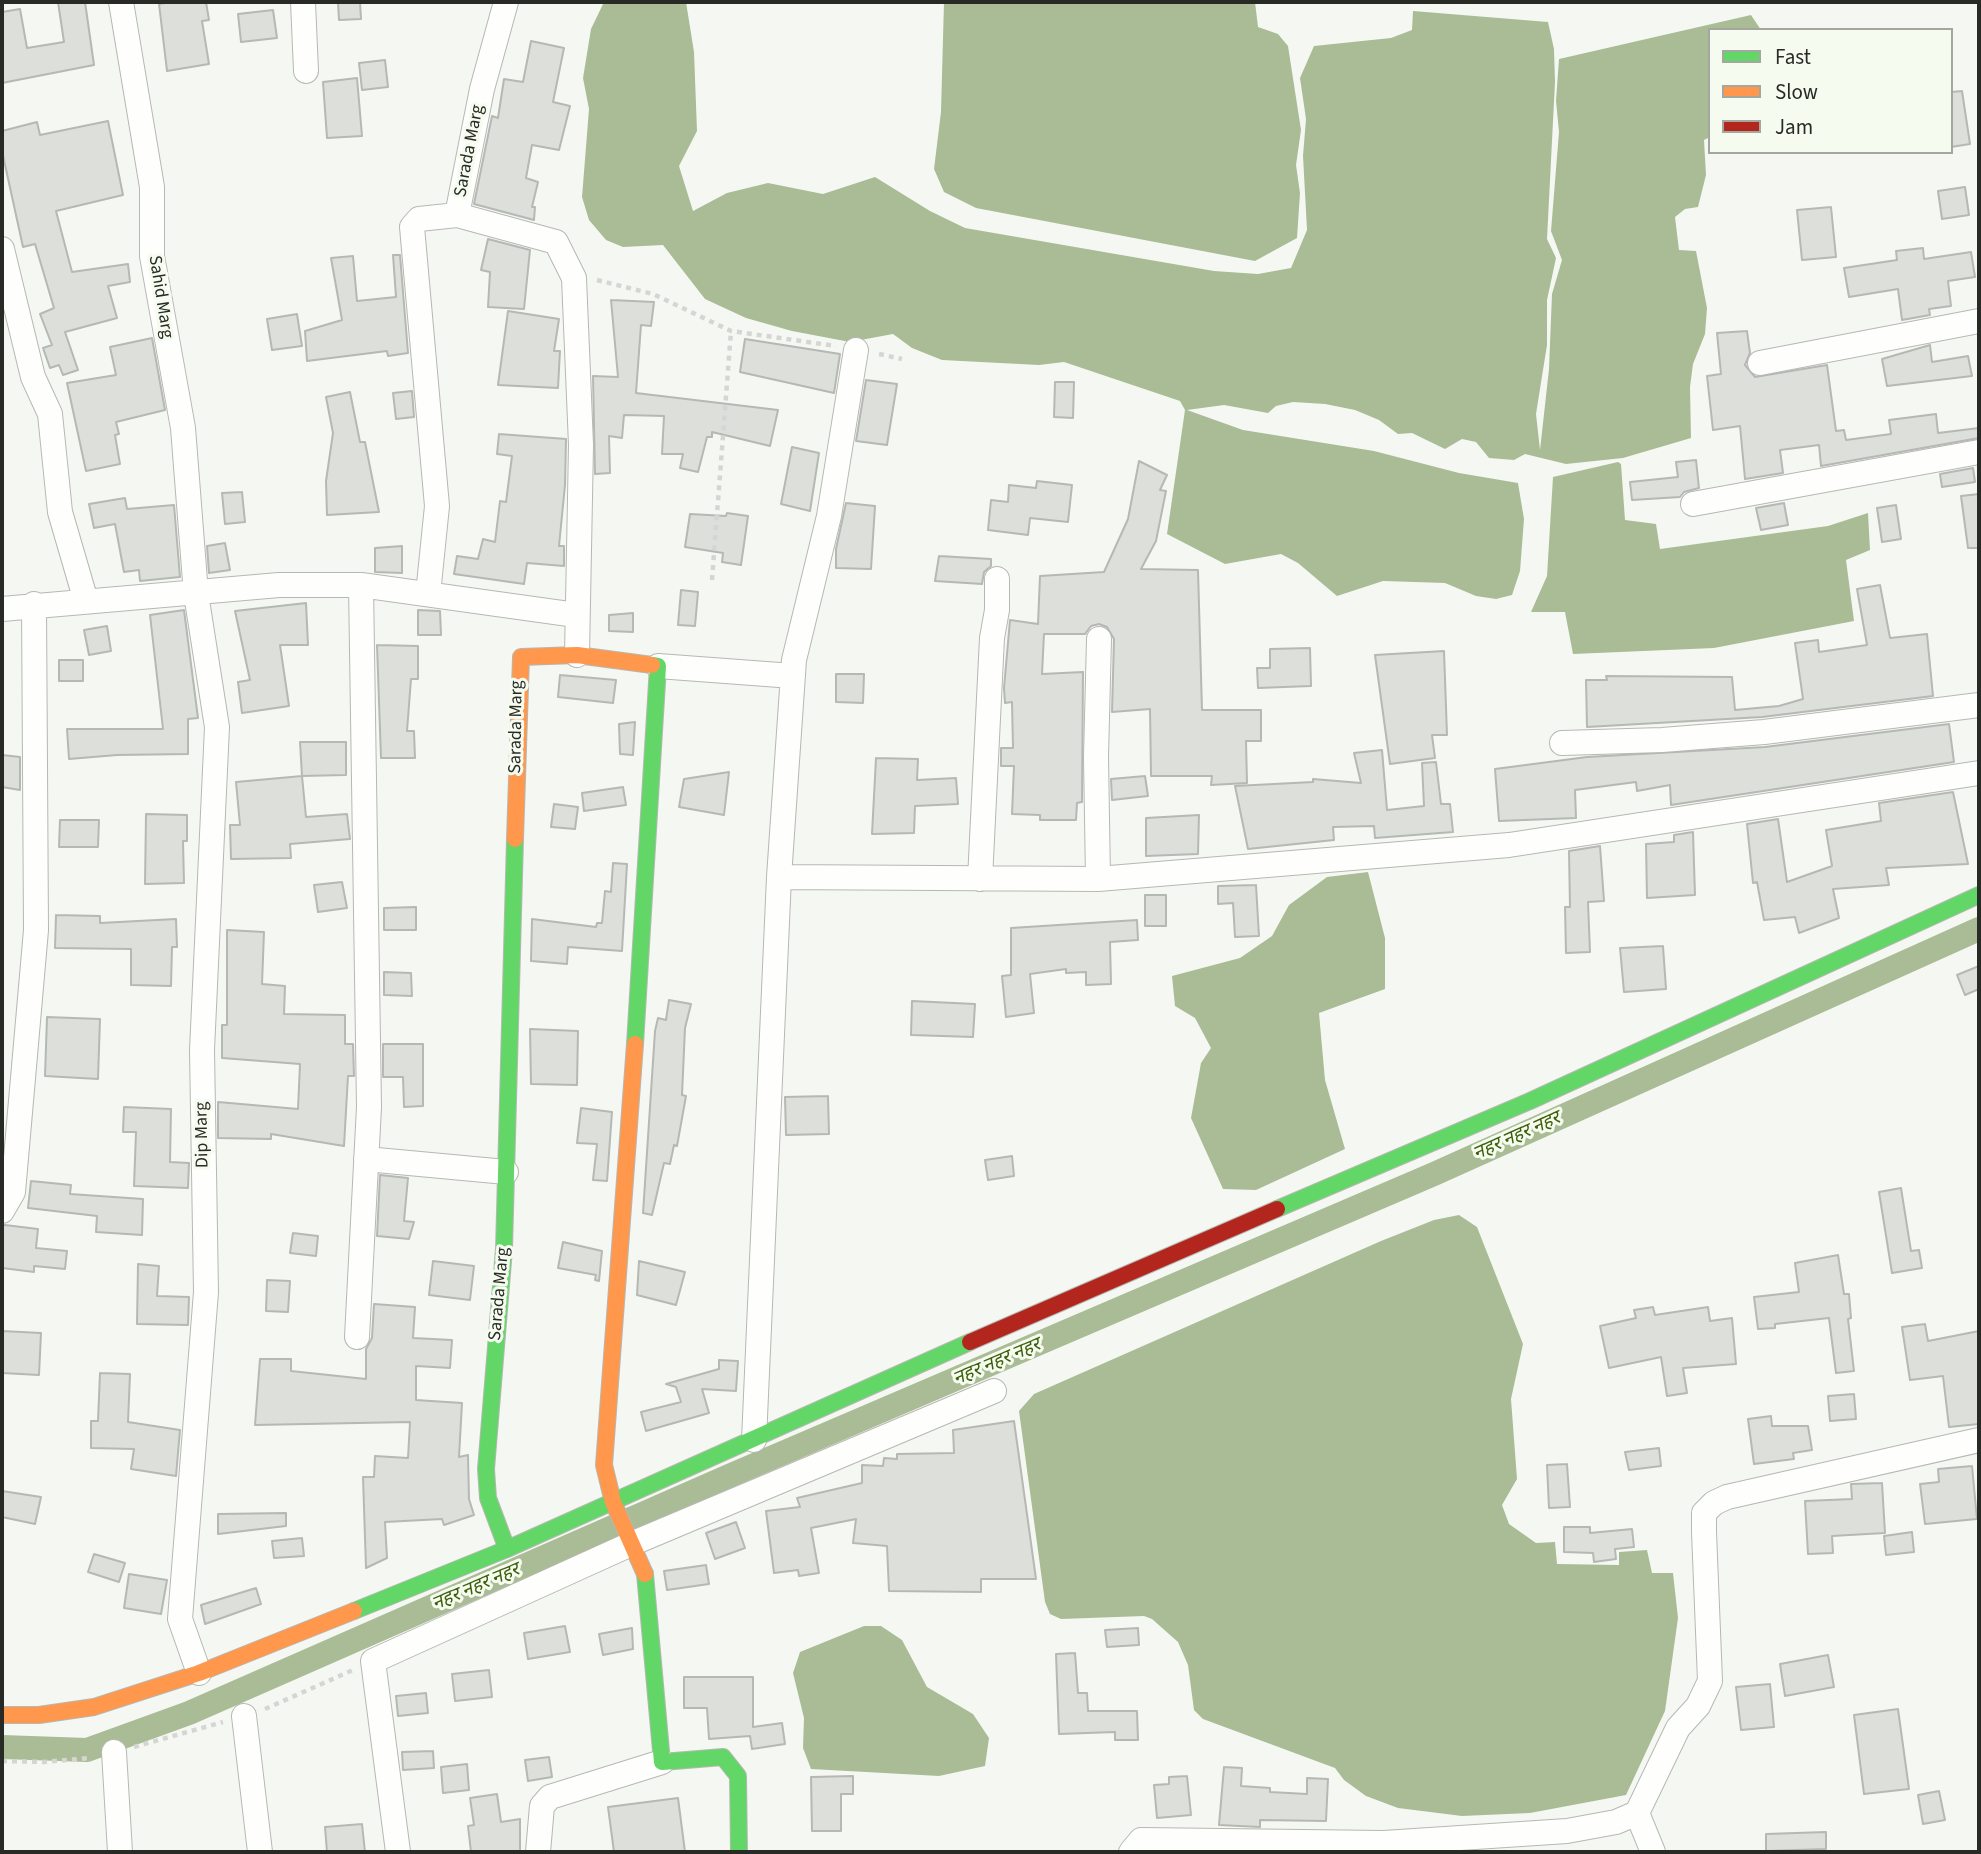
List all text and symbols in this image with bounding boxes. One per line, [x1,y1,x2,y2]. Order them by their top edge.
legend [1708,28,1953,154]
text: Fast [1775,42,1811,72]
text: Slow [1775,77,1818,107]
street label: Sarada Marg [450,103,490,199]
text: Jam [1775,112,1813,142]
street label: Sahid Marg [143,254,177,340]
street label: Sarada Marg [505,680,529,774]
street label: Dip Marg [192,1102,214,1168]
water label: नहर नहर नहर [1470,1108,1564,1166]
street label: Sarada Marg [485,1246,515,1342]
water label: नहर नहर नहर [950,1334,1044,1392]
water label: नहर नहर नहर [429,1559,523,1617]

